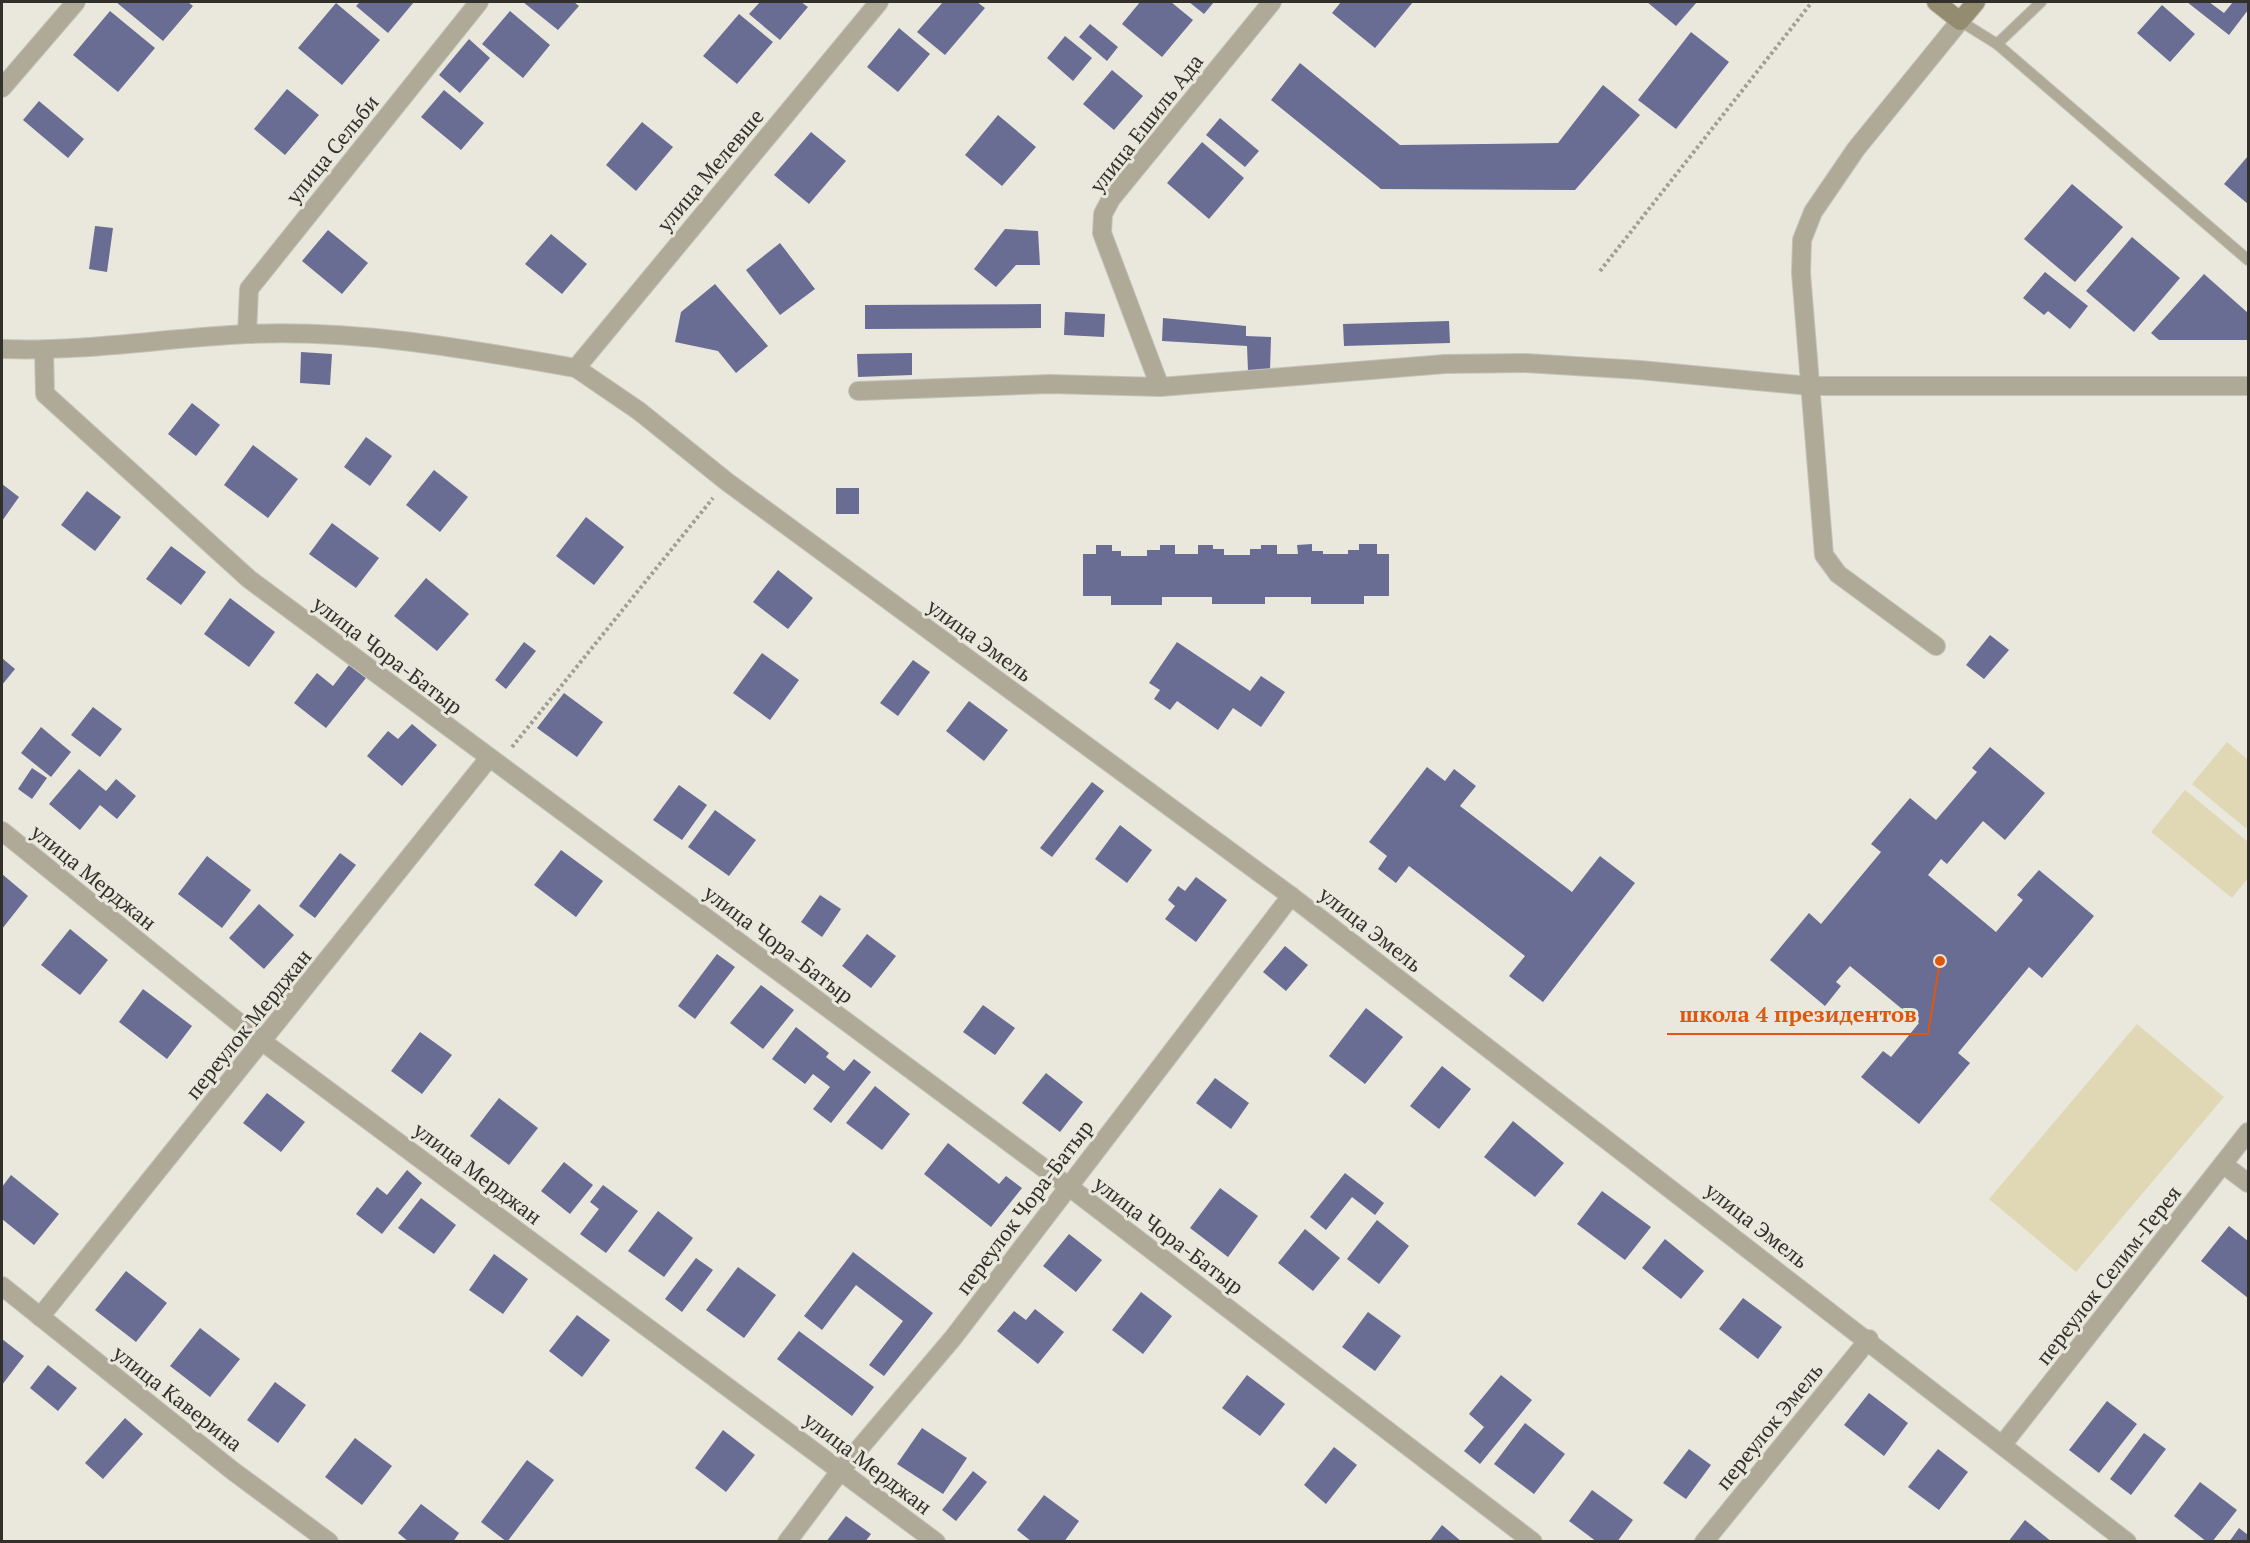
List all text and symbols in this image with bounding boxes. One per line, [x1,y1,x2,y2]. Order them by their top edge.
street label: улица Ешиль Ада [1082,48,1209,199]
street label: улица Сельби [279,89,385,210]
street label: улица Мелевше [650,103,770,238]
street label: улица Чора-Батыр [307,589,469,721]
street label: улица Эмель [921,592,1038,688]
street label: улица Мерджан [25,817,163,936]
street label: улица Чора-Батыр [698,878,860,1010]
street label: улица Эмель [1313,879,1428,978]
street label: переулок Мерджан [179,943,317,1105]
callout: школа 4 президентов [1667,994,1928,1034]
text: школа 4 президентов [1679,999,1917,1028]
street label: переулок Чора-Батыр [949,1114,1099,1300]
street label: улица Мерджан [407,1115,548,1231]
street label: улица Чора-Батыр [1088,1169,1250,1301]
street label: улица Эмель [1699,1175,1814,1274]
street label: переулок Селим-Герея [2029,1180,2187,1370]
street label: улица Каверина [107,1338,249,1458]
street label: переулок Эмель [1709,1357,1829,1495]
street label: улица Мерджан [797,1405,938,1521]

